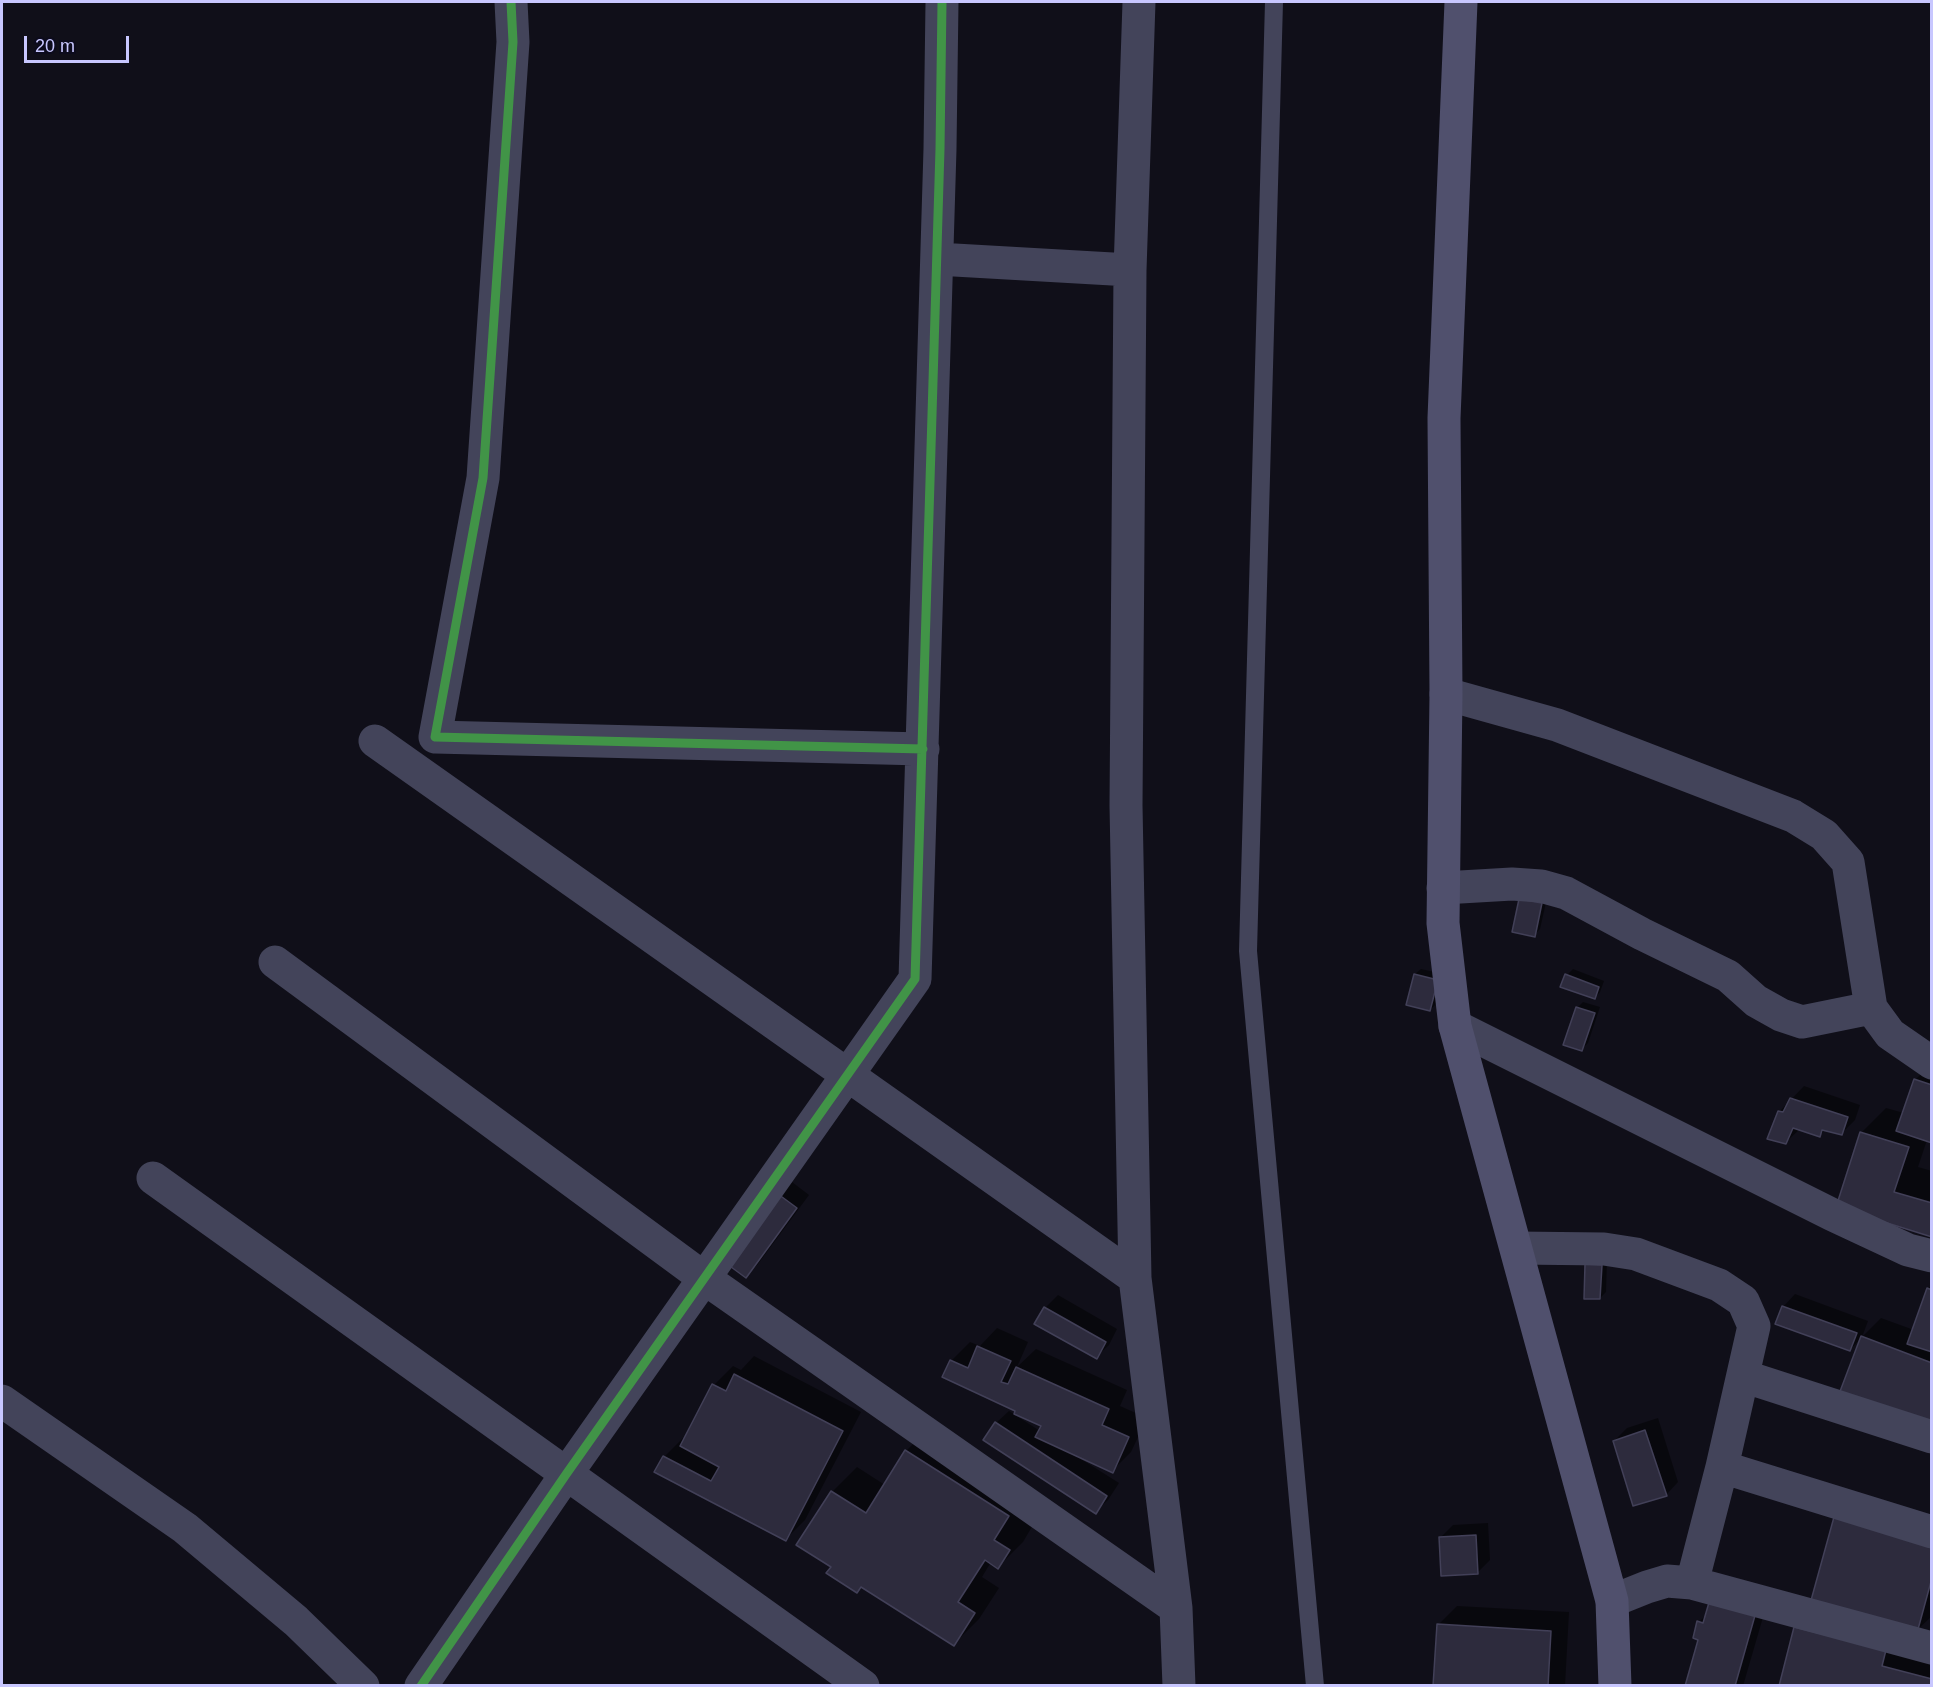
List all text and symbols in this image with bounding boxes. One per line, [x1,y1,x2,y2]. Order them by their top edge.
scale bar [27,24,132,62]
text: 20 m [35,36,75,56]

